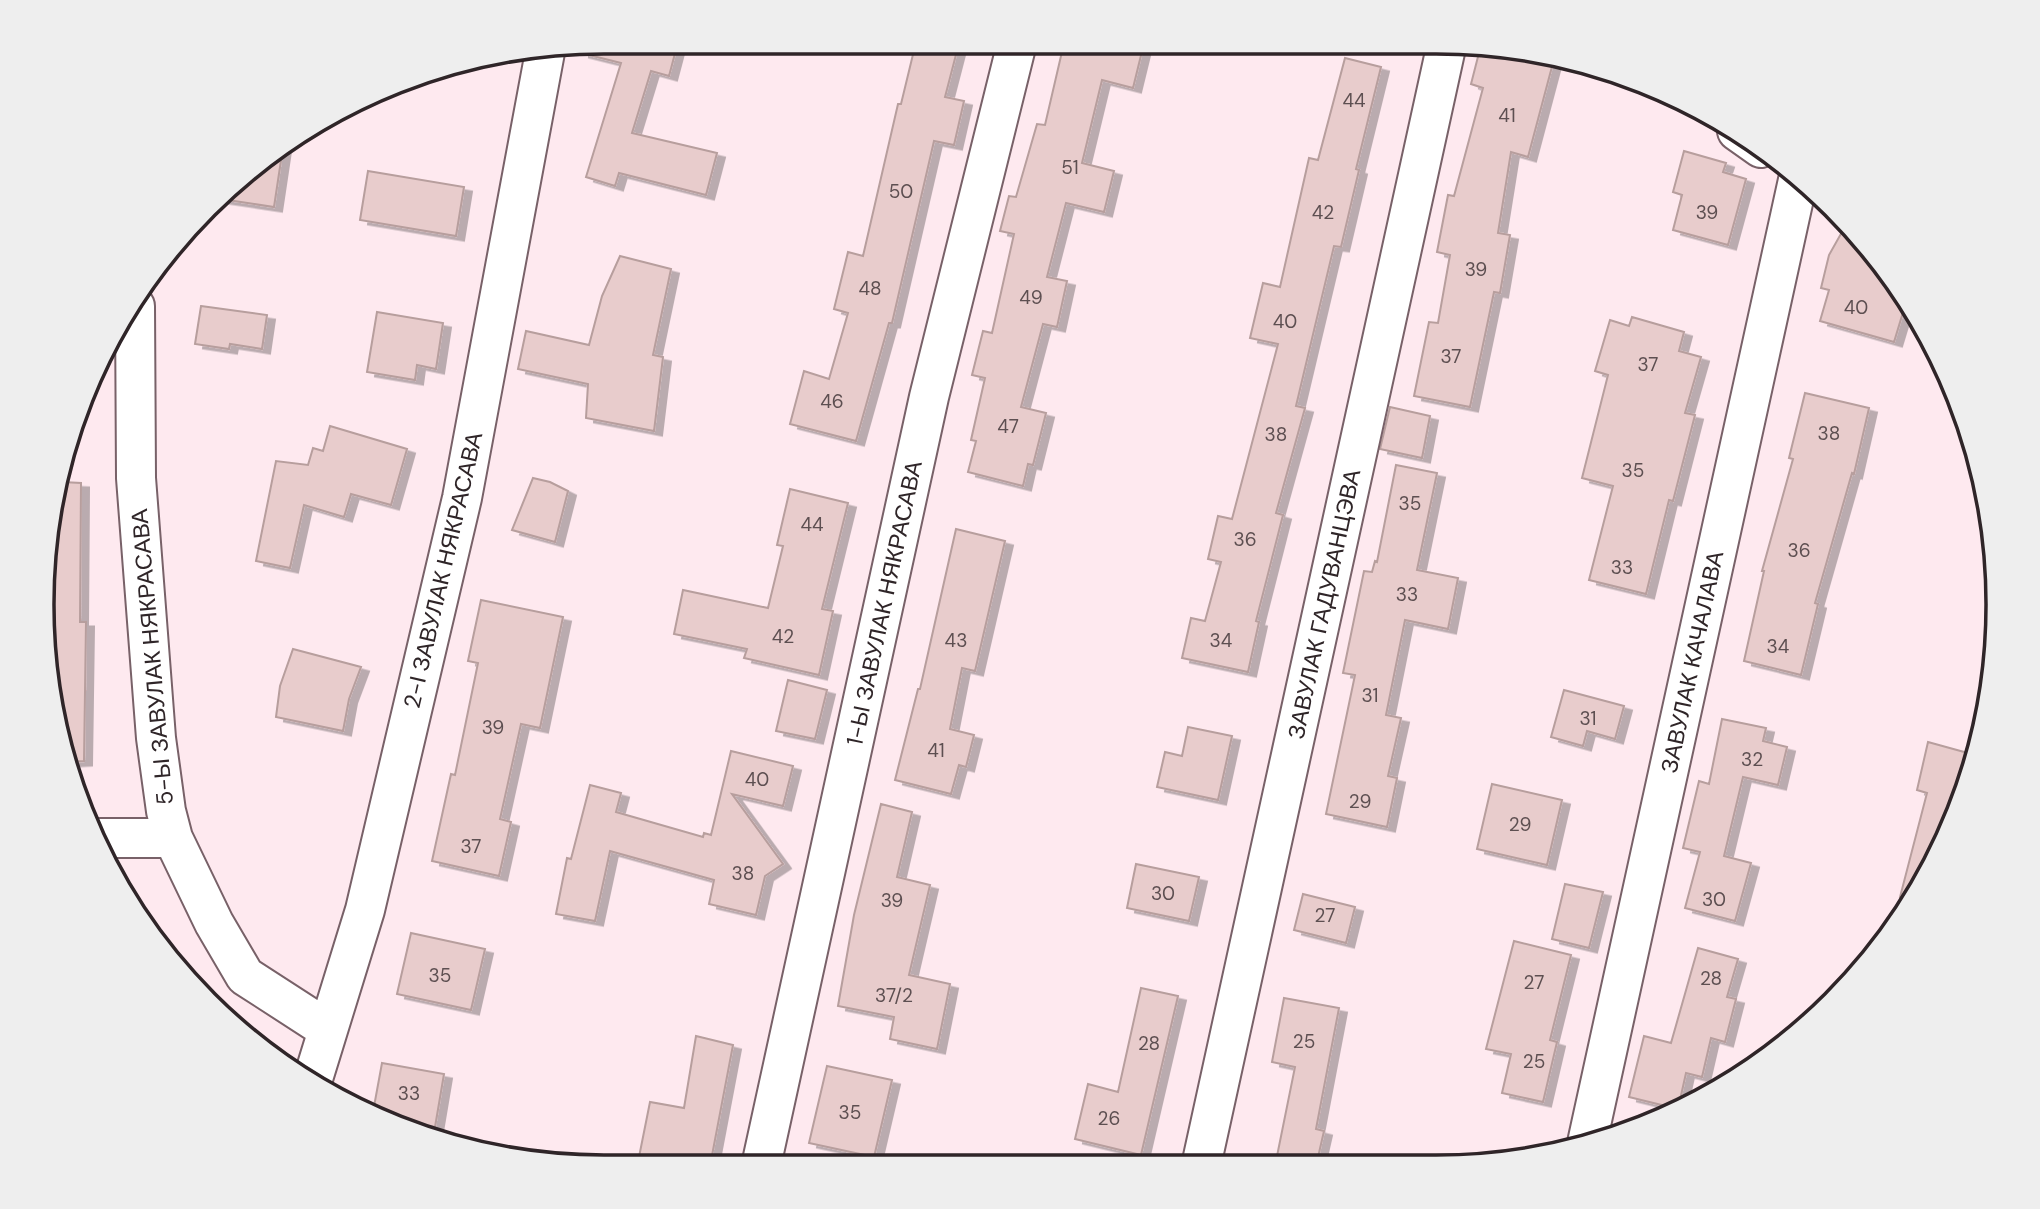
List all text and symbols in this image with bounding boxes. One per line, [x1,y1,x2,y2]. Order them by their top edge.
house number: 44 [1342,88,1366,113]
house number: 41 [1498,103,1516,128]
house number: 51 [1061,155,1079,180]
house number: 50 [889,179,913,204]
house number: 42 [1312,200,1334,225]
house number: 39 [1696,200,1718,225]
house number: 39 [1465,257,1487,282]
house number: 48 [858,276,882,301]
house number: 49 [1019,285,1043,310]
house number: 40 [1844,295,1868,320]
house number: 40 [1273,309,1297,334]
house number: 37 [1440,344,1462,369]
house number: 37 [1637,352,1659,377]
house number: 46 [820,389,844,414]
house number: 47 [997,414,1019,439]
house number: 38 [1818,421,1840,446]
house number: 38 [1265,422,1287,447]
street label: 2-І ЗАВУЛАК НЯКРАСАВА [397,428,490,711]
street label: 1-Ы ЗАВУЛАК НЯКРАСАВА [839,457,929,748]
house number: 35 [1622,458,1644,483]
street label: ЗАВУЛАК ГАДУВАНЦЭВА [1281,466,1367,742]
house number: 35 [1399,491,1421,516]
street label: 5-Ы ЗАВУЛАК НЯКРАСАВА [124,507,180,806]
house number: 44 [800,512,824,537]
house number: 36 [1233,527,1257,552]
house number: 36 [1787,538,1811,563]
street label: ЗАВУЛАК КАЧАЛАВА [1654,548,1730,776]
house number: 33 [1611,555,1633,580]
house number: 33 [1396,582,1418,607]
house number: 42 [772,624,794,649]
house number: 43 [945,628,967,653]
house number: 34 [1210,628,1232,653]
house number: 34 [1767,634,1789,659]
house number: 31 [1362,683,1378,708]
house number: 31 [1580,706,1596,731]
house number: 39 [482,715,504,740]
house number: 41 [927,738,945,763]
house number: 32 [1741,747,1763,772]
house number: 40 [745,767,769,792]
house number: 29 [1349,789,1371,814]
house number: 29 [1509,812,1531,837]
house number: 37 [460,834,482,859]
house number: 38 [732,861,754,886]
house number: 30 [1151,881,1175,906]
house number: 30 [1702,887,1726,912]
house number: 39 [881,888,903,913]
house number: 27 [1315,903,1335,928]
house number: 35 [429,963,451,988]
house number: 28 [1700,966,1722,991]
house number: 27 [1524,970,1544,995]
house number: 37/2 [875,983,913,1008]
house number: 25 [1293,1029,1315,1054]
house number: 28 [1138,1031,1160,1056]
house number: 25 [1523,1049,1545,1074]
house number: 33 [398,1081,420,1106]
house number: 35 [839,1100,861,1125]
house number: 26 [1098,1106,1120,1131]

